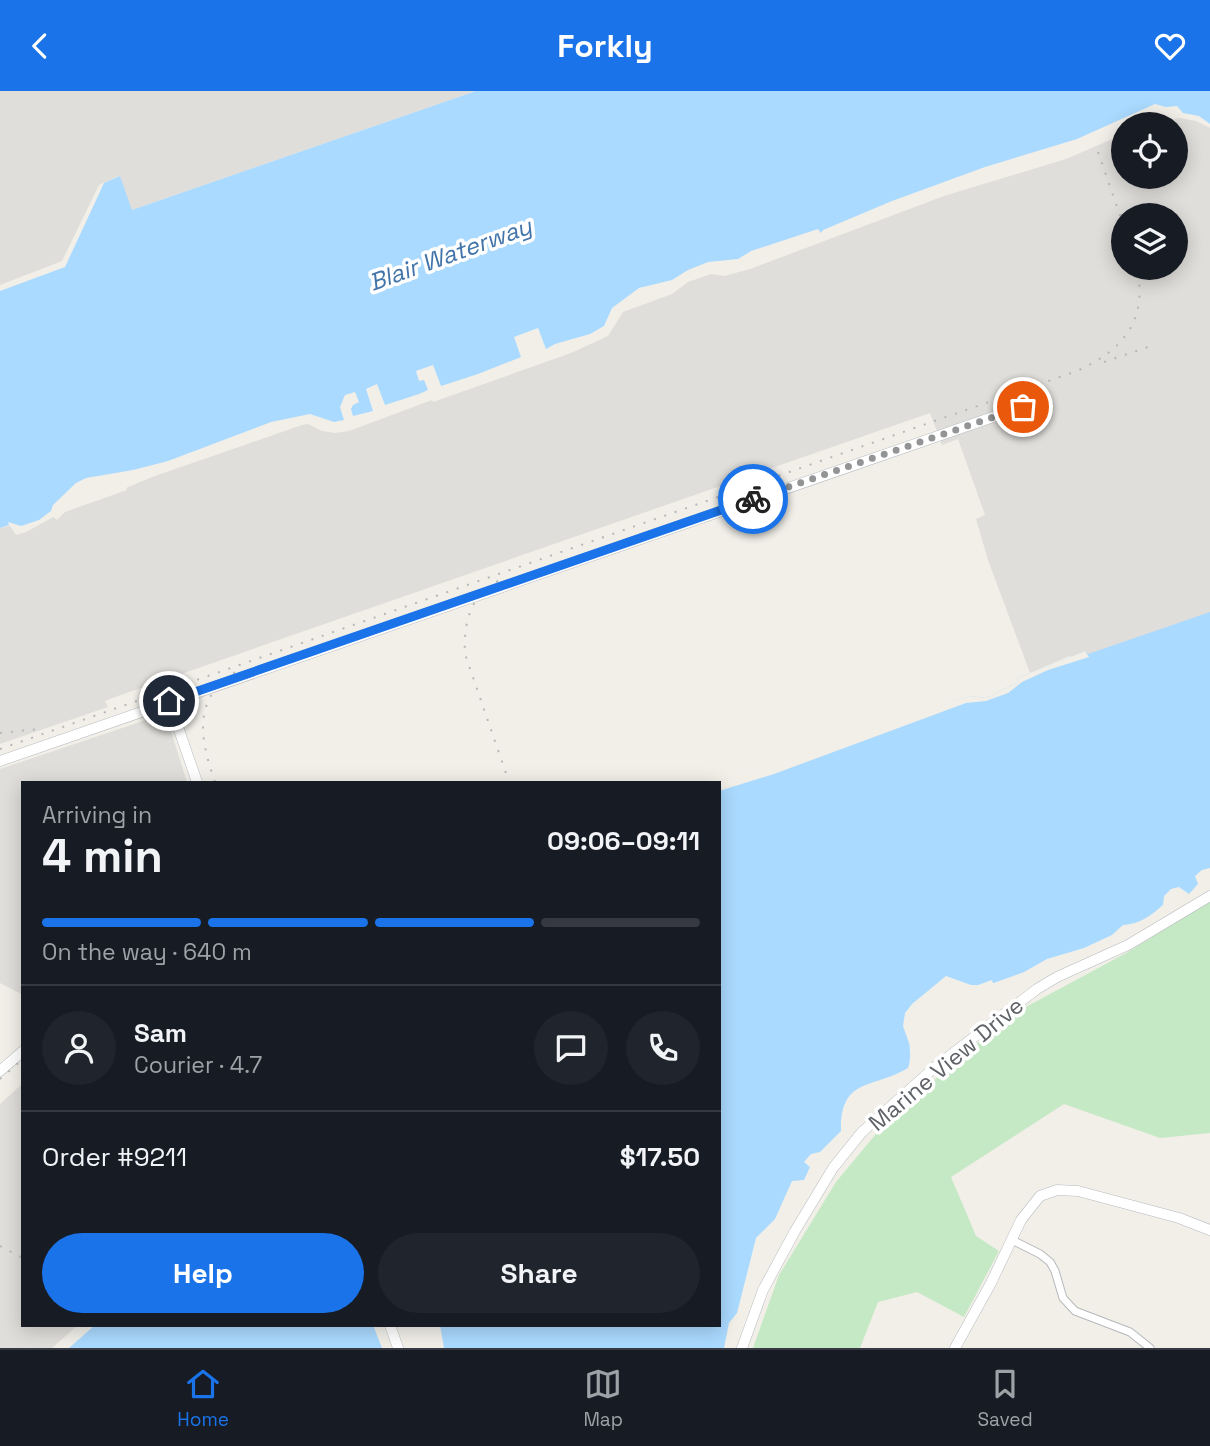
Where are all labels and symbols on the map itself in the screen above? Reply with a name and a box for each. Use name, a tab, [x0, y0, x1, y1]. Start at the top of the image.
water label: Blair Waterway	[364, 210, 537, 298]
pin	[993, 377, 1053, 437]
courier	[718, 464, 788, 534]
pin	[139, 671, 199, 731]
street label: Marine View Drive	[862, 990, 1030, 1138]

